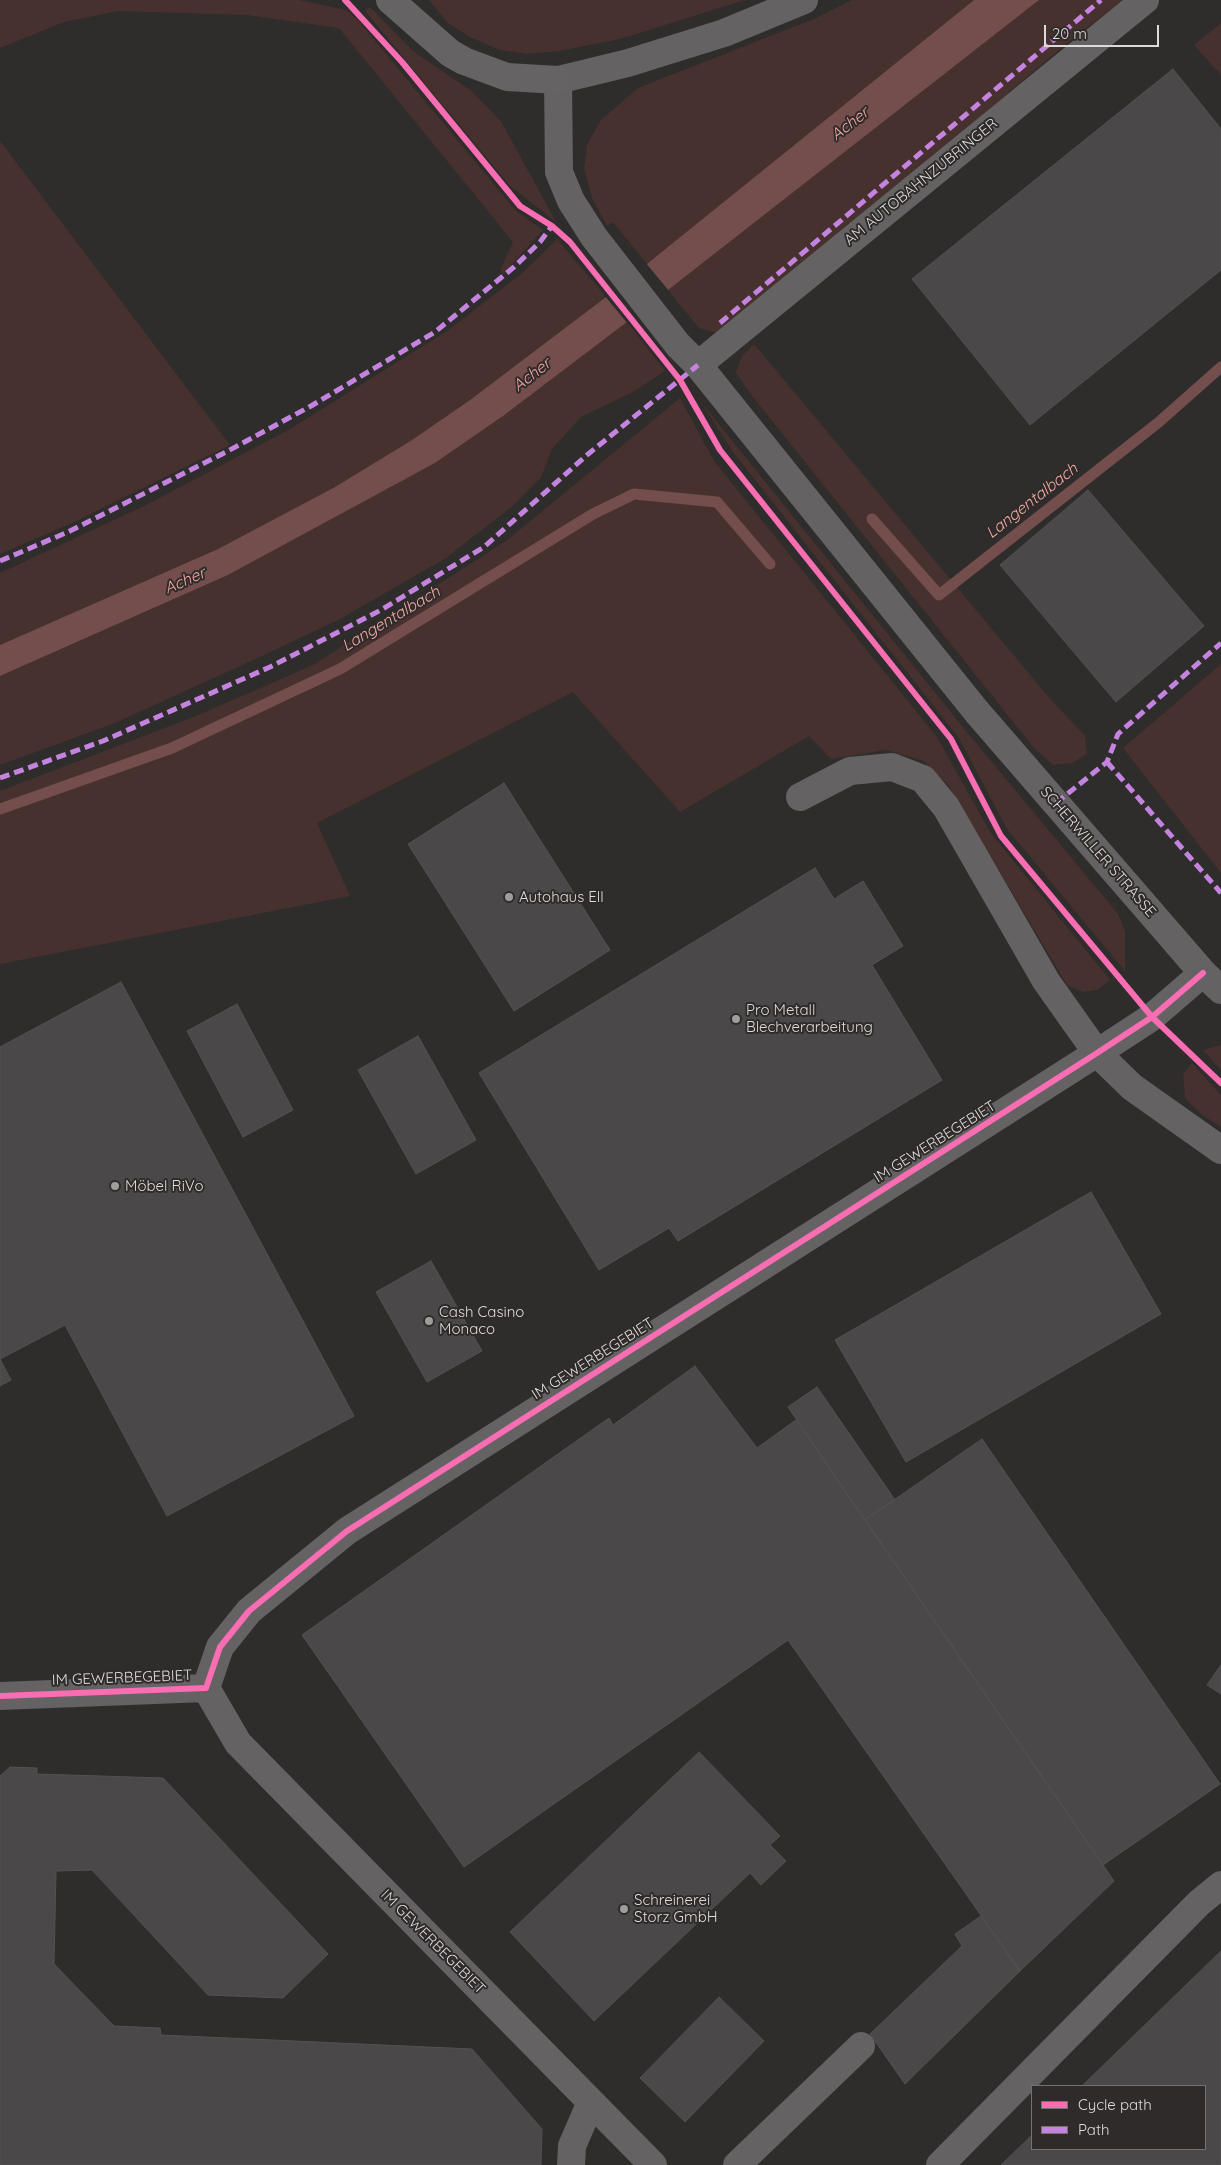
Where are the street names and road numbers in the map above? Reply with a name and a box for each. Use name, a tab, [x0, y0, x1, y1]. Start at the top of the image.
street label: AM AUTOBAHNZUBRINGER	[841, 115, 1001, 249]
street label: SCHERWILLER STRASSE	[1036, 783, 1160, 921]
street label: IM GEWERBEGEBIET	[871, 1097, 999, 1187]
street label: IM GEWERBEGEBIET	[529, 1314, 657, 1404]
street label: IM GEWERBEGEBIET	[51, 1667, 193, 1689]
street label: IM GEWERBEGEBIET	[377, 1886, 489, 1998]

